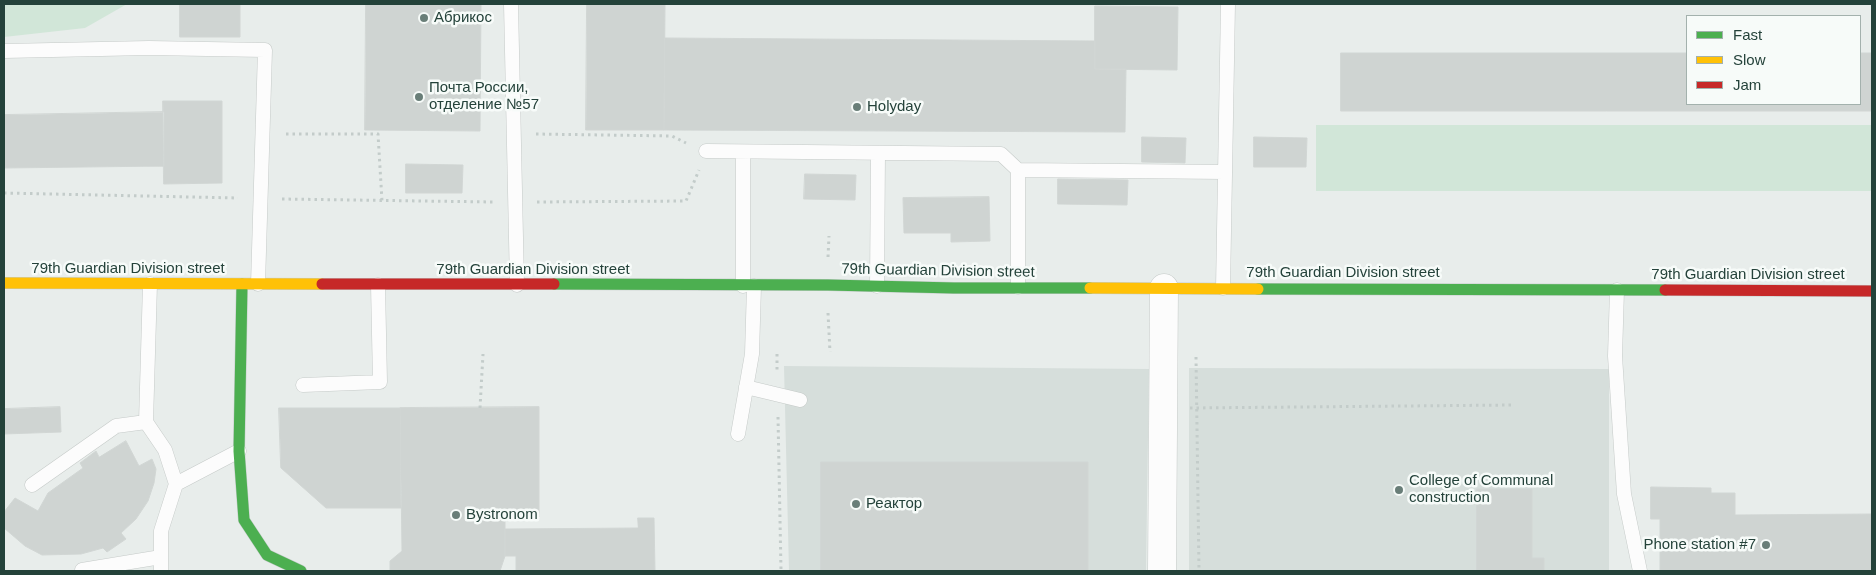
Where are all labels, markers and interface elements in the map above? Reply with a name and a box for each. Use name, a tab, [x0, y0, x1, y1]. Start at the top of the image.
place label: Абрикос	[434, 9, 492, 27]
marker: Абрикос	[418, 12, 430, 24]
legend	[1686, 15, 1861, 105]
text: Fast	[1733, 26, 1762, 43]
text: Slow	[1733, 51, 1766, 68]
text: Jam	[1733, 76, 1761, 93]
place label: Почта России, отделение №57	[429, 79, 539, 114]
marker: Почта России, отделение №57	[413, 91, 425, 103]
place label: Holyday	[867, 98, 921, 116]
marker: Holyday	[851, 101, 863, 113]
street label: 79th Guardian Division street	[31, 260, 225, 278]
street label: 79th Guardian Division street	[841, 260, 1035, 282]
street label: 79th Guardian Division street	[436, 261, 630, 279]
street label: 79th Guardian Division street	[1246, 264, 1440, 282]
street label: 79th Guardian Division street	[1651, 266, 1845, 284]
place label: College of Communal construction	[1409, 472, 1553, 507]
marker: College of Communal construction	[1393, 484, 1405, 496]
place label: Реактор	[866, 495, 922, 513]
marker: Реактор	[850, 498, 862, 510]
place label: Bystronom	[466, 506, 538, 524]
marker: Bystronom	[450, 509, 462, 521]
place label: Phone station #7	[1643, 536, 1756, 554]
marker: Phone station #7	[1760, 539, 1772, 551]

